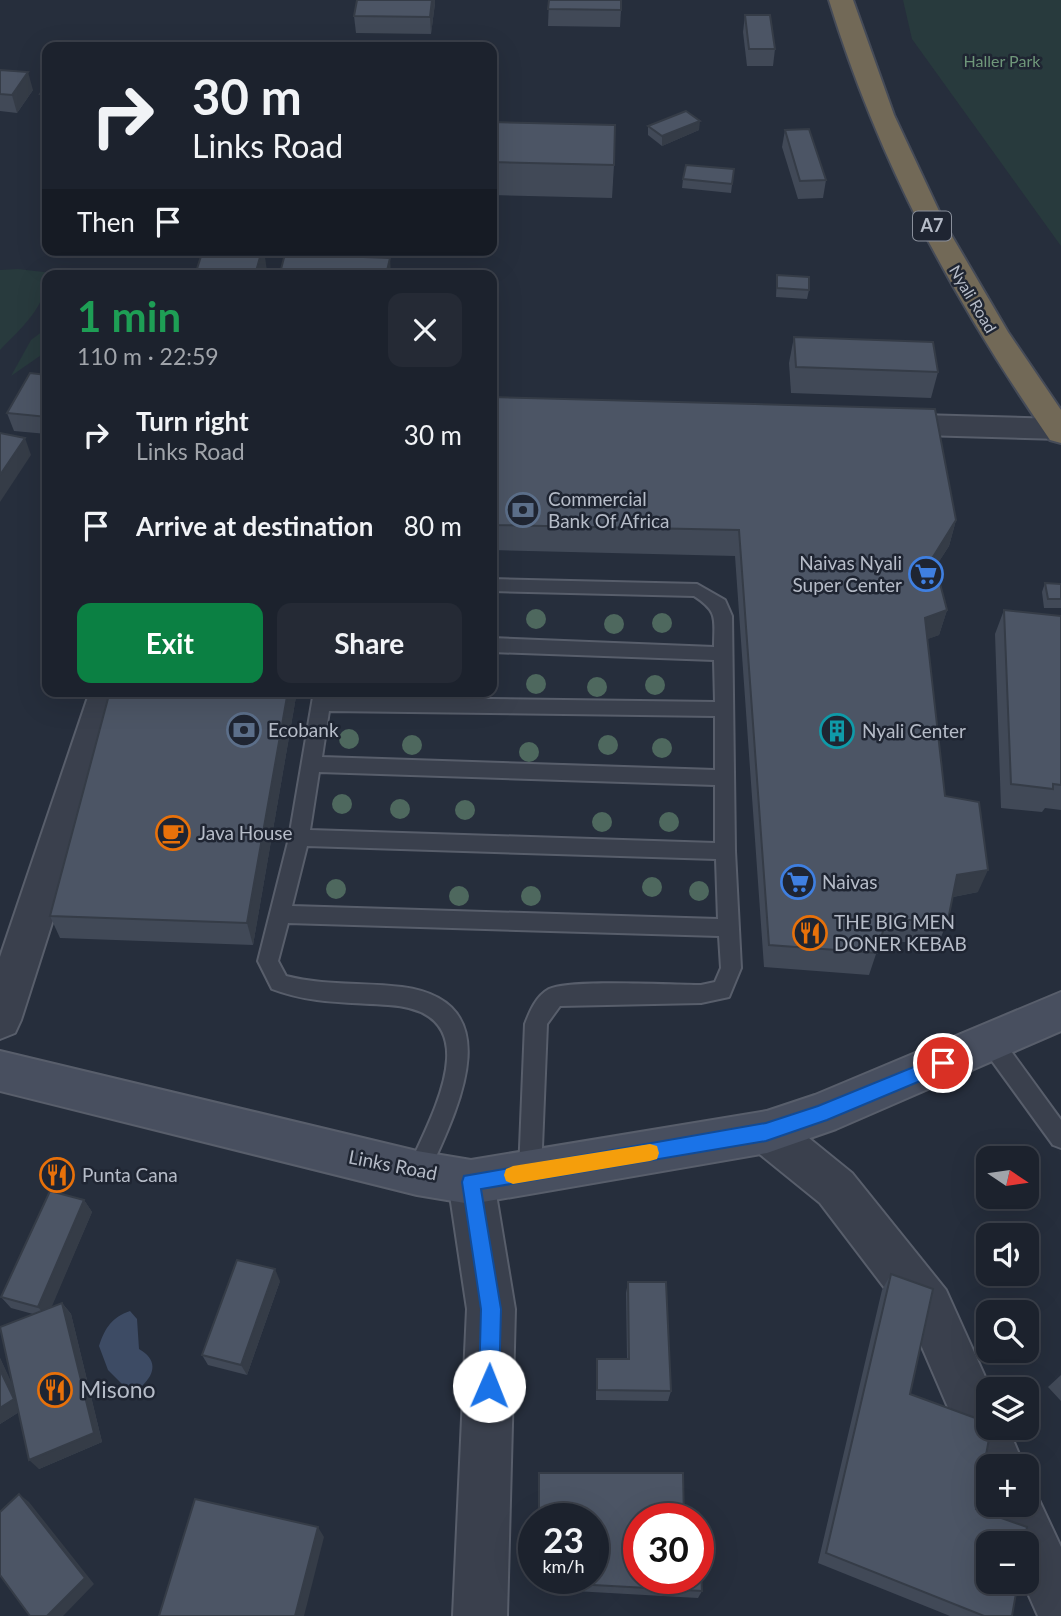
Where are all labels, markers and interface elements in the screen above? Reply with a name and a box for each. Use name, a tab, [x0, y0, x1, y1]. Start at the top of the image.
park label: Haller Park	[964, 51, 1041, 70]
text: 30 m	[192, 67, 302, 125]
icon: right	[77, 70, 168, 161]
text: Links Road	[192, 126, 343, 165]
icon: arrive	[149, 203, 187, 241]
text: Then	[77, 206, 135, 238]
road number: A7	[913, 211, 951, 240]
street label: Nyali Road	[946, 262, 1001, 336]
text: 1 min	[77, 291, 181, 341]
button: close	[388, 293, 462, 367]
text: 110 m · 22:59	[77, 342, 219, 370]
text: Turn right	[136, 405, 249, 437]
icon: right	[77, 416, 115, 454]
text: 30 m	[404, 419, 462, 451]
text: Links Road	[136, 437, 245, 465]
place label: Commercial Bank Of Africa	[548, 487, 669, 532]
bank icon: Commercial Bank Of Africa	[504, 491, 542, 529]
icon: arrive	[77, 507, 115, 545]
text: Arrive at destination	[136, 510, 373, 542]
text: 80 m	[404, 510, 462, 542]
place label: Naivas Nyali Super Center	[793, 551, 902, 596]
supermarket icon: Naivas Nyali Super Center	[907, 555, 945, 593]
button: Exit	[77, 603, 263, 683]
button: Share	[277, 603, 462, 683]
bank icon: Ecobank	[225, 711, 263, 749]
building icon: Nyali Center	[818, 712, 856, 750]
place label: Ecobank	[268, 718, 339, 741]
place label: Nyali Center	[862, 719, 966, 742]
cafe icon: Java House	[154, 814, 192, 852]
place label: Java House	[198, 821, 293, 844]
supermarket icon: Naivas	[779, 863, 817, 901]
place label: Naivas	[822, 870, 878, 893]
place label: THE BIG MEN DONER KEBAB	[834, 910, 967, 955]
restaurant icon: THE BIG MEN DONER KEBAB	[791, 914, 829, 952]
pin	[913, 1033, 973, 1093]
icon: arrive	[924, 1044, 962, 1082]
street label: Links Road	[347, 1145, 439, 1184]
north arrow	[976, 1146, 1040, 1209]
map controls	[976, 1146, 1039, 1594]
restaurant icon: Punta Cana	[38, 1156, 76, 1194]
place label: Punta Cana	[82, 1163, 178, 1186]
button: sound	[976, 1223, 1039, 1286]
button: search	[976, 1300, 1039, 1363]
position arrow	[452, 1349, 526, 1423]
restaurant icon: Misono	[36, 1371, 74, 1409]
place label: Misono	[80, 1375, 156, 1403]
button: layers	[976, 1377, 1039, 1440]
button: +	[976, 1454, 1039, 1517]
speed limit sign: 30	[623, 1503, 714, 1594]
text: 23	[543, 1518, 584, 1560]
button: −	[976, 1531, 1039, 1594]
text: km/h	[542, 1555, 585, 1577]

